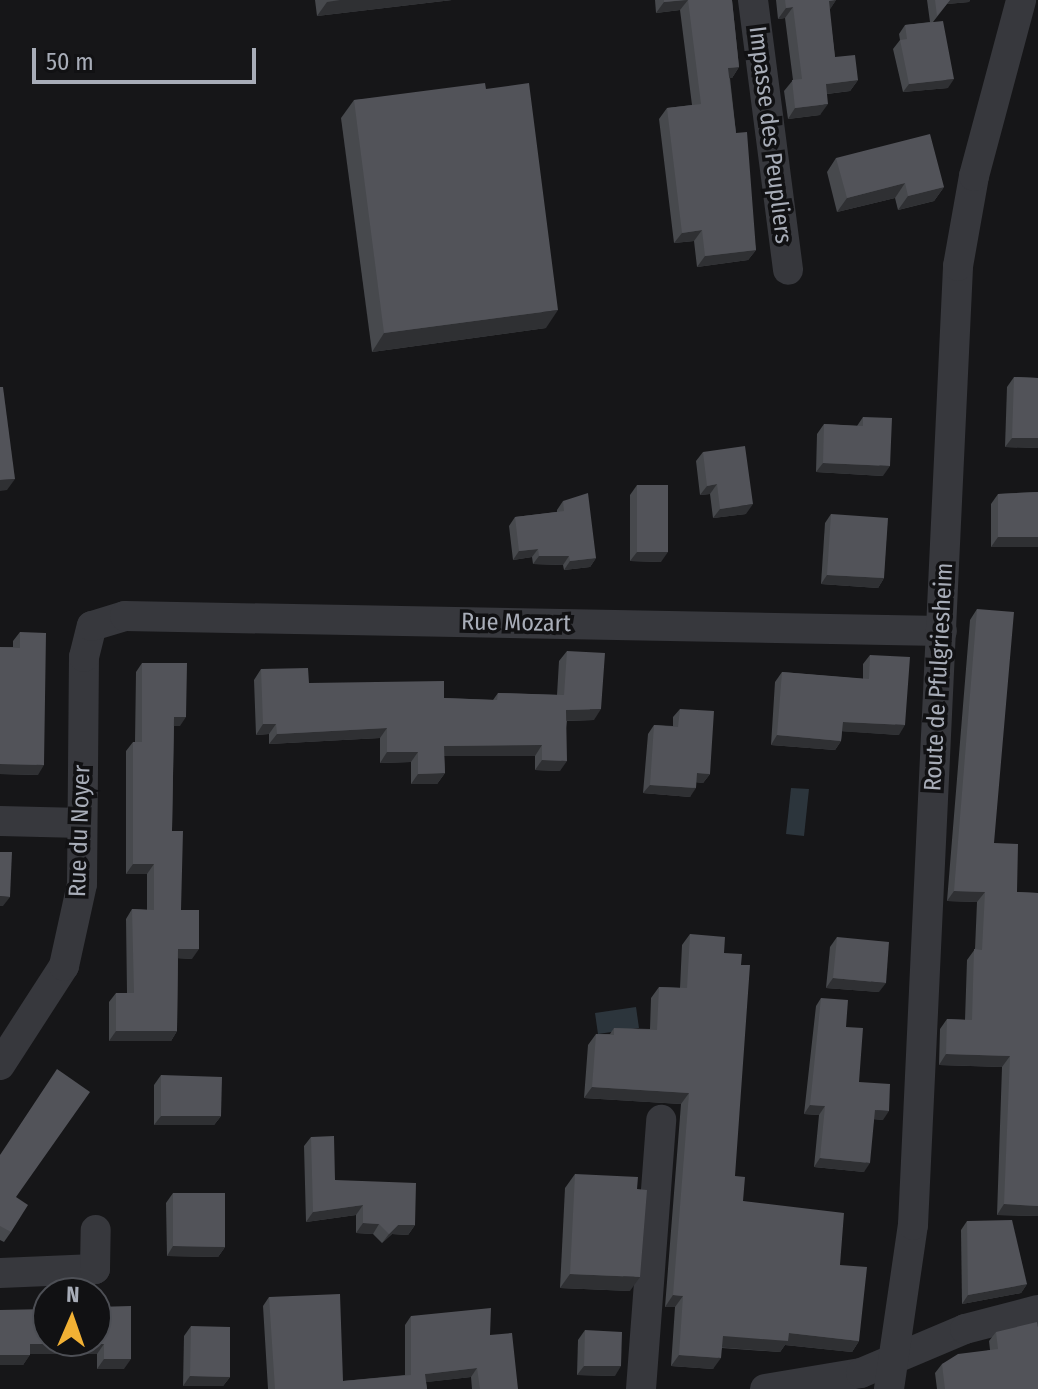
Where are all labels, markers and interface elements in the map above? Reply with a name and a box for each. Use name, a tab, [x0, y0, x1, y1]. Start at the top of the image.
street label: Impasse des Peupliers	[742, 25, 798, 245]
scale bar	[36, 32, 260, 82]
text: 50 m	[46, 48, 94, 76]
street label: Route de Pfulgriesheim	[919, 562, 959, 792]
street label: Rue Mozart	[461, 608, 571, 638]
street label: Rue du Noyer	[63, 764, 97, 898]
north arrow	[32, 1277, 112, 1357]
text: N	[66, 1281, 80, 1308]

